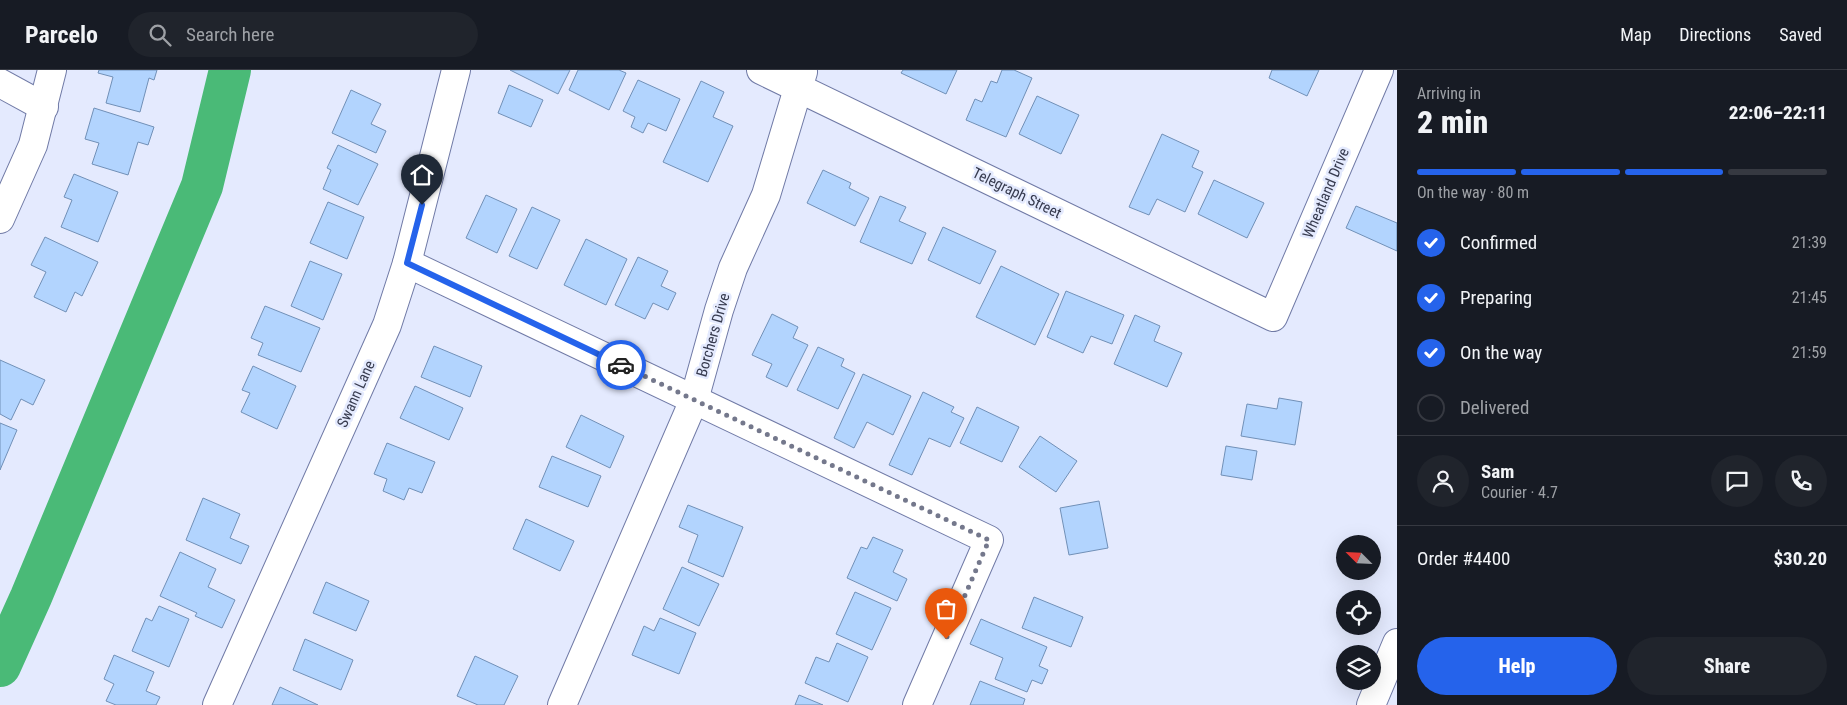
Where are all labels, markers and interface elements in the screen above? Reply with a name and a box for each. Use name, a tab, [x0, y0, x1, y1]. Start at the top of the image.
search box	[128, 12, 478, 57]
text: Parcelo	[25, 21, 98, 49]
icon: search	[146, 21, 174, 49]
text: Search here	[186, 23, 274, 46]
text: Map	[1620, 24, 1651, 45]
text: Directions	[1679, 24, 1751, 45]
text: Saved	[1779, 24, 1822, 45]
text: Arriving in	[1417, 84, 1481, 103]
text: 22:06–22:11	[1729, 101, 1827, 124]
text: 2 min	[1417, 103, 1488, 141]
street label: Wheatland Drive	[1299, 145, 1353, 241]
pin	[401, 154, 443, 205]
icon: home	[408, 161, 436, 189]
street label: Telegraph Street	[970, 164, 1064, 222]
text: On the way · 80 m	[1417, 183, 1529, 202]
icon: check	[1417, 229, 1445, 257]
text: Confirmed	[1460, 231, 1537, 254]
text: 21:39	[1792, 233, 1827, 252]
icon: check	[1417, 284, 1445, 312]
text: Preparing	[1460, 286, 1532, 309]
text: 21:45	[1792, 288, 1827, 307]
street label: Borchers Drive	[692, 291, 734, 379]
icon: check	[1417, 339, 1445, 367]
courier	[596, 340, 646, 390]
text: On the way	[1460, 341, 1542, 364]
text: 21:59	[1792, 343, 1827, 362]
icon: car	[607, 351, 635, 379]
street label: Swann Lane	[333, 358, 379, 430]
text: Delivered	[1460, 396, 1529, 419]
button: person	[1417, 455, 1469, 507]
button: chat	[1711, 455, 1763, 507]
button: phone	[1775, 455, 1827, 507]
text: Sam	[1481, 460, 1514, 483]
text: Courier · 4.7	[1481, 483, 1558, 502]
north arrow	[1336, 535, 1381, 580]
map controls	[1336, 535, 1381, 690]
text: Order #4400	[1417, 547, 1510, 570]
text: $30.20	[1773, 547, 1827, 570]
pin	[925, 588, 967, 639]
button: locate	[1336, 590, 1381, 635]
icon: bag	[932, 595, 960, 623]
button: Help	[1417, 637, 1617, 695]
button: Share	[1627, 637, 1827, 695]
button: layers	[1336, 645, 1381, 690]

